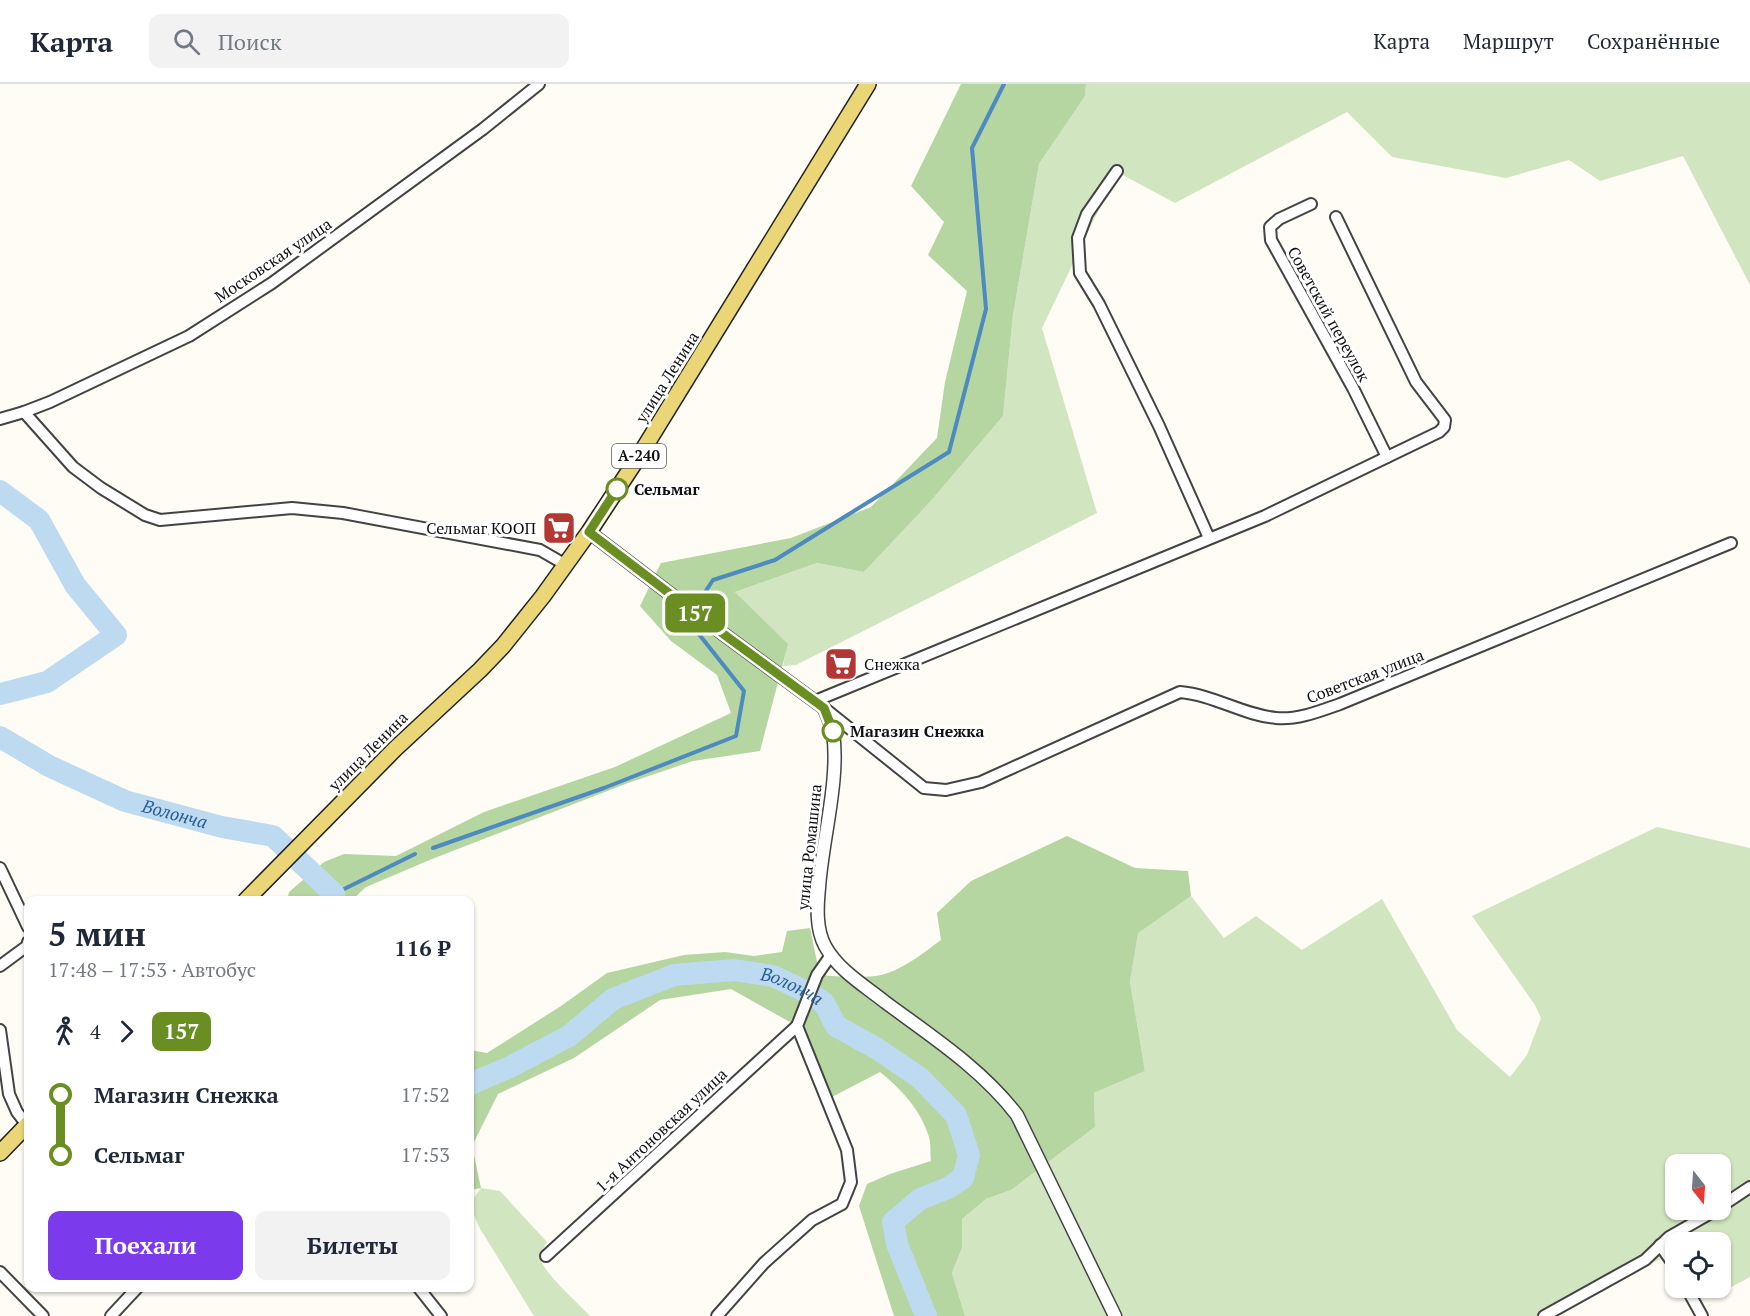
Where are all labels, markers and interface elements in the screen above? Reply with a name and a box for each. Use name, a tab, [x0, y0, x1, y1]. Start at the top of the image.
search box	[149, 14, 569, 68]
text: Карта	[30, 23, 113, 60]
icon: search	[170, 25, 203, 58]
text: Поиск	[218, 27, 282, 56]
text: Карта	[1373, 27, 1430, 55]
text: Маршрут	[1463, 27, 1554, 55]
text: Сохранённые	[1587, 27, 1720, 55]
street label: Московская улица	[210, 213, 336, 307]
street label: Советский переулок	[1283, 242, 1375, 386]
street label: улица Ленина	[630, 327, 704, 428]
road number: А-240	[612, 444, 666, 468]
marker: Сельмаг	[606, 478, 628, 500]
place label: Сельмаг	[634, 478, 700, 500]
supermarket icon: Сельмаг КООП	[541, 510, 577, 546]
place label: Сельмаг КООП	[426, 517, 537, 539]
line badge: 157	[660, 594, 730, 632]
text: 157	[677, 599, 713, 627]
street label: Советская улица	[1303, 644, 1427, 708]
supermarket icon: Снежка	[823, 646, 859, 682]
place label: Снежка	[864, 653, 920, 675]
street label: улица Ленина	[323, 706, 413, 796]
marker: Магазин Снежка	[822, 720, 844, 742]
place label: Магазин Снежка	[850, 720, 984, 742]
street label: улица Ромашина	[791, 783, 827, 912]
water label: Волонча	[139, 793, 210, 834]
text: 5 мин	[48, 912, 146, 955]
text: 116 ₽	[394, 933, 450, 962]
text: 17:48 – 17:53 · Автобус	[48, 956, 256, 983]
water label: Волонча	[758, 961, 828, 1010]
icon: walk	[48, 1015, 81, 1048]
icon: forward	[110, 1015, 143, 1048]
text: 157	[164, 1017, 199, 1045]
text: 4	[90, 1018, 101, 1045]
street label: 1-я Антоновская улица	[590, 1063, 732, 1197]
text: Магазин Снежка	[94, 1080, 279, 1109]
text: 17:52	[401, 1081, 450, 1108]
text: Сельмаг	[94, 1140, 185, 1169]
text: 17:53	[401, 1141, 450, 1168]
north arrow	[1665, 1154, 1731, 1220]
map controls	[1665, 1154, 1731, 1298]
button: Поехали	[48, 1211, 243, 1280]
button: Билеты	[255, 1211, 450, 1280]
button: locate	[1665, 1232, 1731, 1298]

